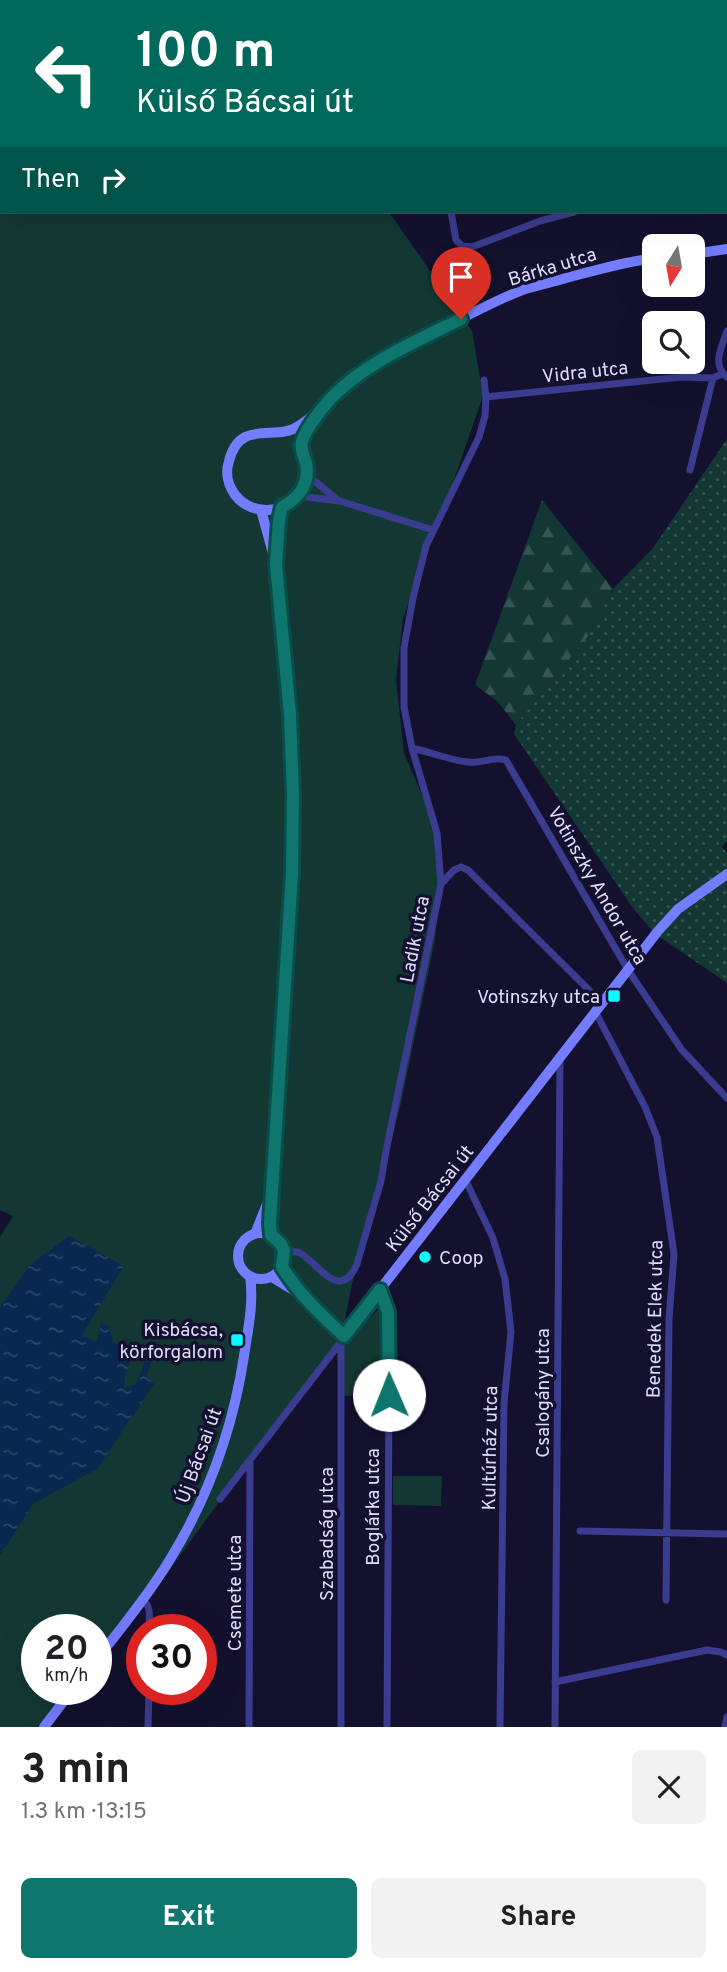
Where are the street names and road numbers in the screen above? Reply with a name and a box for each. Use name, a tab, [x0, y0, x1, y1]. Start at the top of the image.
street label: Bárka utca	[506, 243, 600, 293]
street label: Vidra utca	[541, 357, 629, 389]
street label: Votinszky Andor utca	[541, 802, 651, 970]
street label: Ladik utca	[396, 894, 436, 985]
street label: Külső Bácsai út	[381, 1141, 480, 1258]
street label: Benedek Elek utca	[643, 1240, 669, 1398]
street label: Csalogány utca	[532, 1328, 556, 1458]
street label: Kultúrház utca	[478, 1386, 504, 1511]
street label: Új Bácsai út	[171, 1404, 228, 1507]
street label: Boglárka utca	[362, 1448, 386, 1566]
street label: Szabadság utca	[316, 1467, 340, 1601]
street label: Csemete utca	[224, 1535, 248, 1651]

